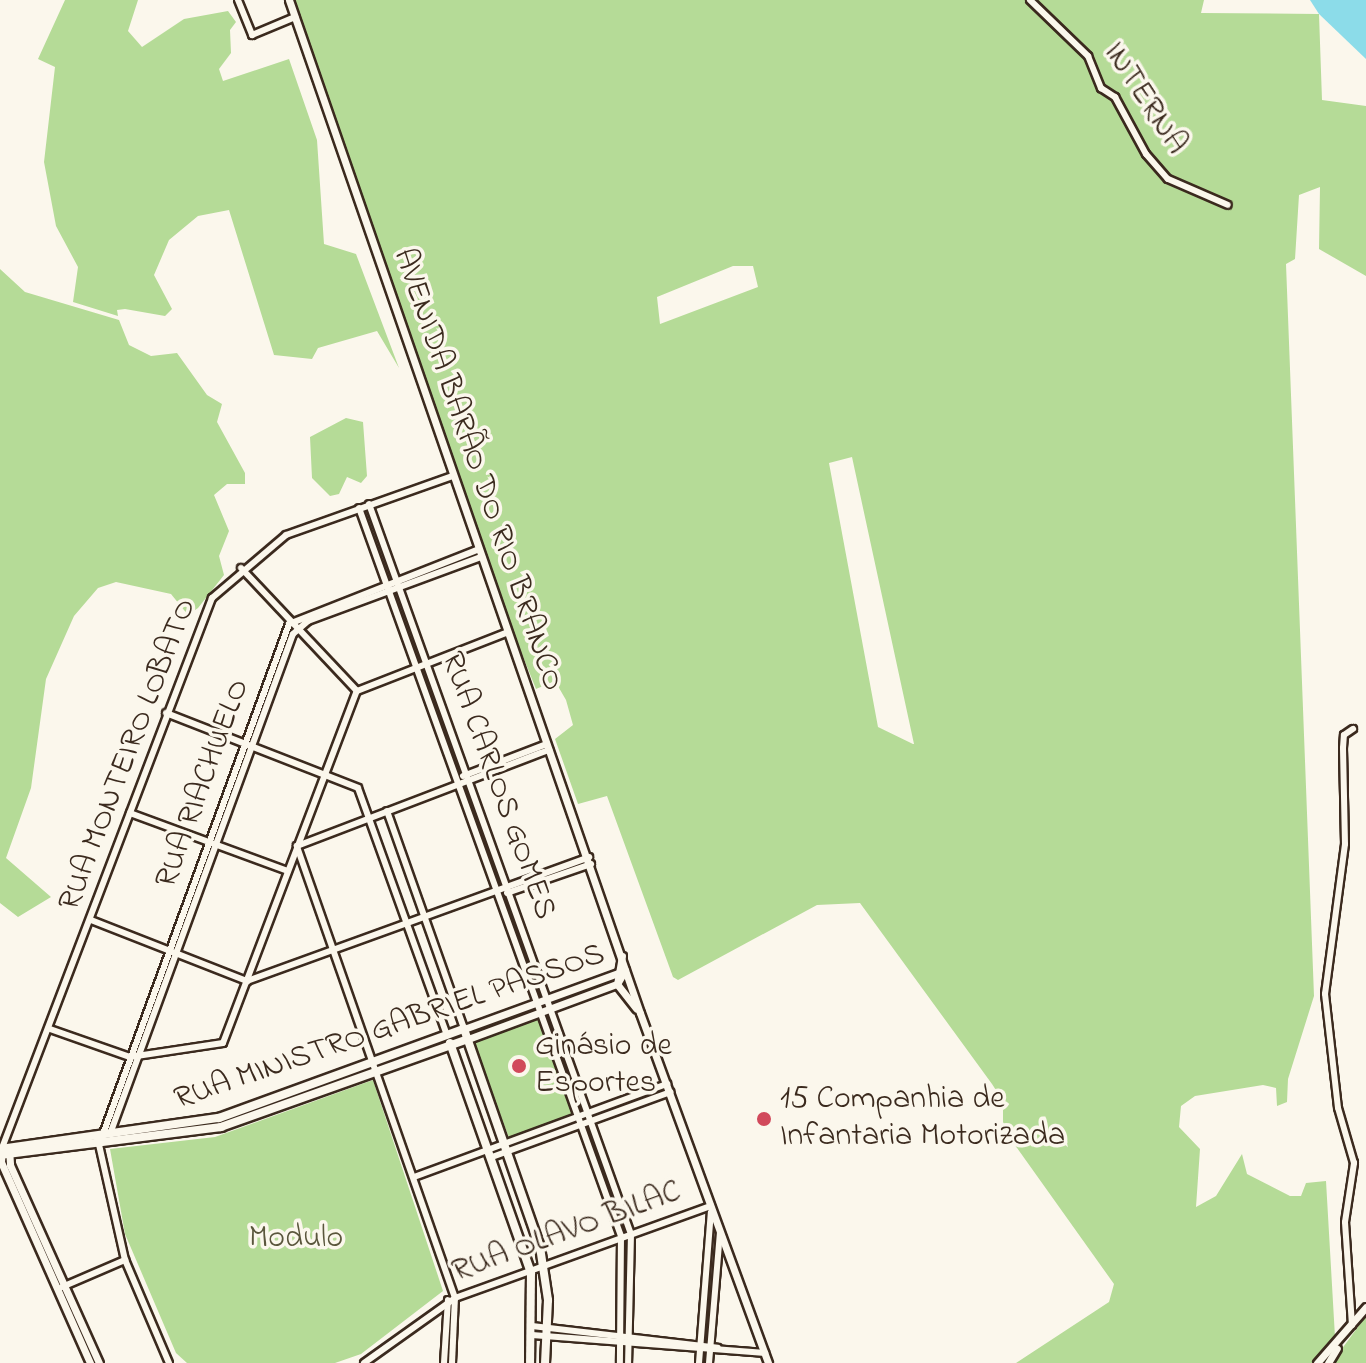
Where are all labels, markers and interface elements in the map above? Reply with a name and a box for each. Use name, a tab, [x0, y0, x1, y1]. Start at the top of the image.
street label: INTERNA	[1094, 36, 1194, 162]
street label: AVENIDA BARÃO DO RIO BRANCO	[383, 244, 571, 696]
street label: RUA MONTEIRO LOBATO	[52, 594, 206, 916]
street label: RUA CARLOS GOMES	[431, 647, 563, 925]
street label: RUA RIACHUELO	[148, 674, 260, 894]
street label: RUA MINISTRO GABRIEL PASSOS	[170, 936, 610, 1120]
place label: Ginásio de Esportes	[535, 1029, 672, 1104]
marker: Ginásio de Esportes	[510, 1057, 528, 1075]
place label: 15 Companhia de Infantaria Motorizada	[780, 1082, 1065, 1157]
marker: 15 Companhia de Infantaria Motorizada	[755, 1110, 773, 1128]
street label: RUA OLAVO BILAC	[447, 1174, 687, 1292]
park label: Modulo	[249, 1220, 343, 1258]

